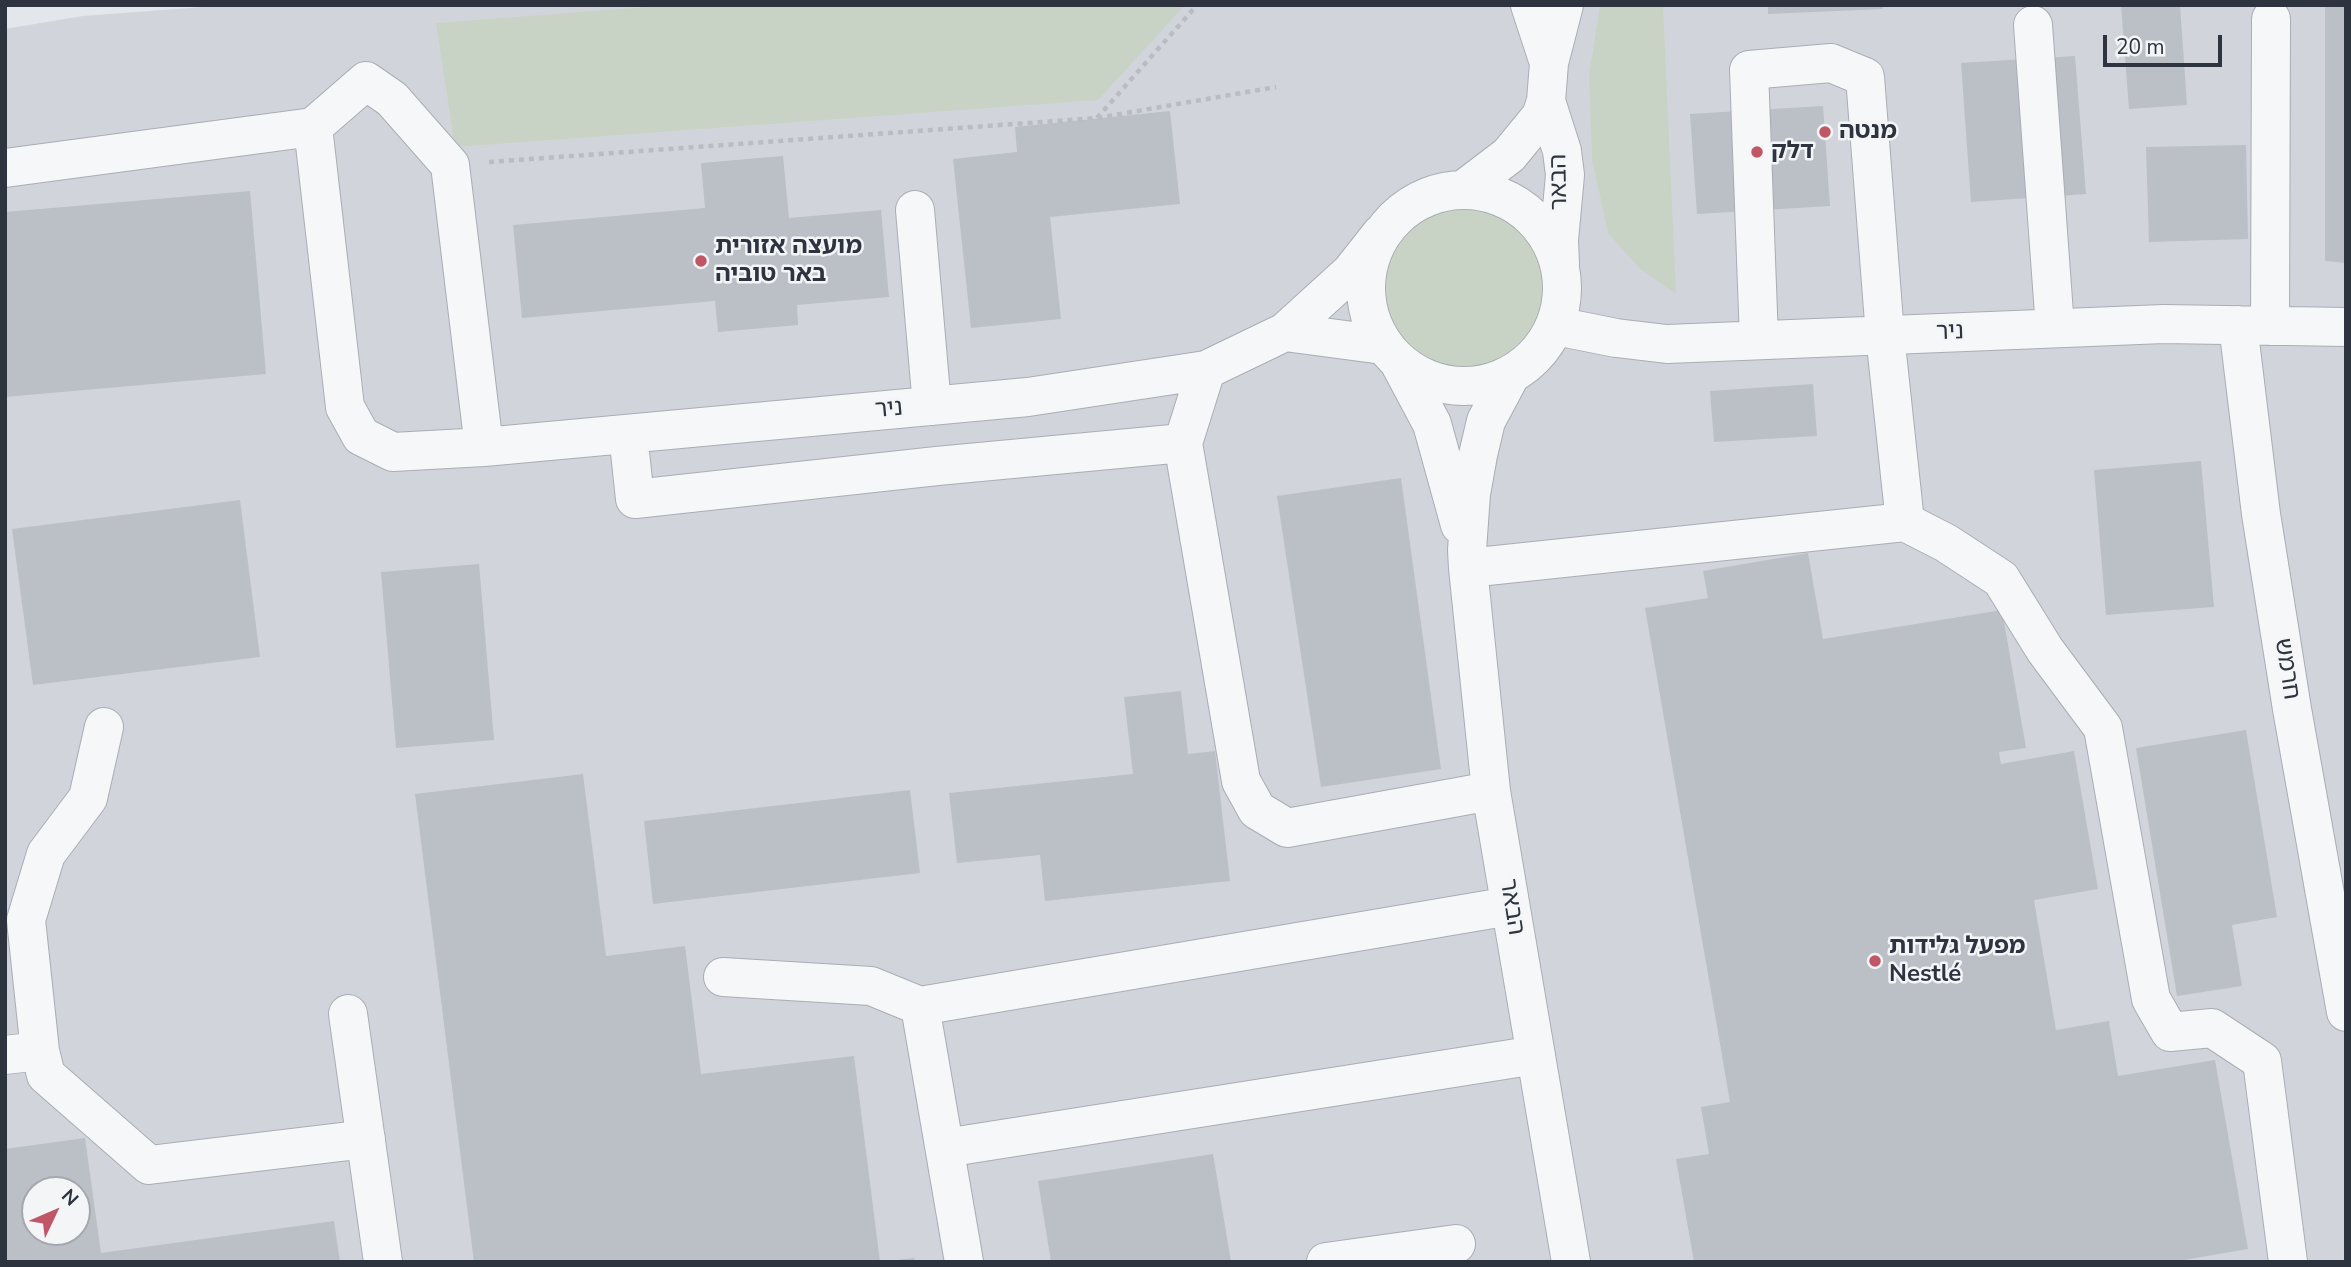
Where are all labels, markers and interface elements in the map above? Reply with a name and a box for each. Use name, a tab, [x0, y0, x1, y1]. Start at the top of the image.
scale bar	[2106, 21, 2225, 65]
text: 20 m	[2116, 33, 2165, 61]
place label: מנטה	[1839, 118, 1897, 146]
marker: מנטה	[1817, 124, 1833, 140]
place label: דלק	[1771, 138, 1814, 166]
marker: דלק	[1749, 144, 1765, 160]
street label: הבאר	[1545, 154, 1575, 210]
place label: מועצה אזורית באר טוביה	[715, 233, 862, 289]
marker: מועצה אזורית באר טוביה	[693, 253, 709, 269]
street label: ניר	[1936, 318, 1964, 348]
street label: ניר	[874, 394, 904, 426]
street label: חרמש	[2267, 636, 2305, 702]
street label: הבאר	[1492, 877, 1530, 937]
place label: מפעל גלידות Nestlé	[1889, 933, 2025, 989]
marker: מפעל גלידות Nestlé	[1867, 953, 1883, 969]
north arrow	[21, 1176, 91, 1246]
text: N	[55, 1184, 84, 1212]

